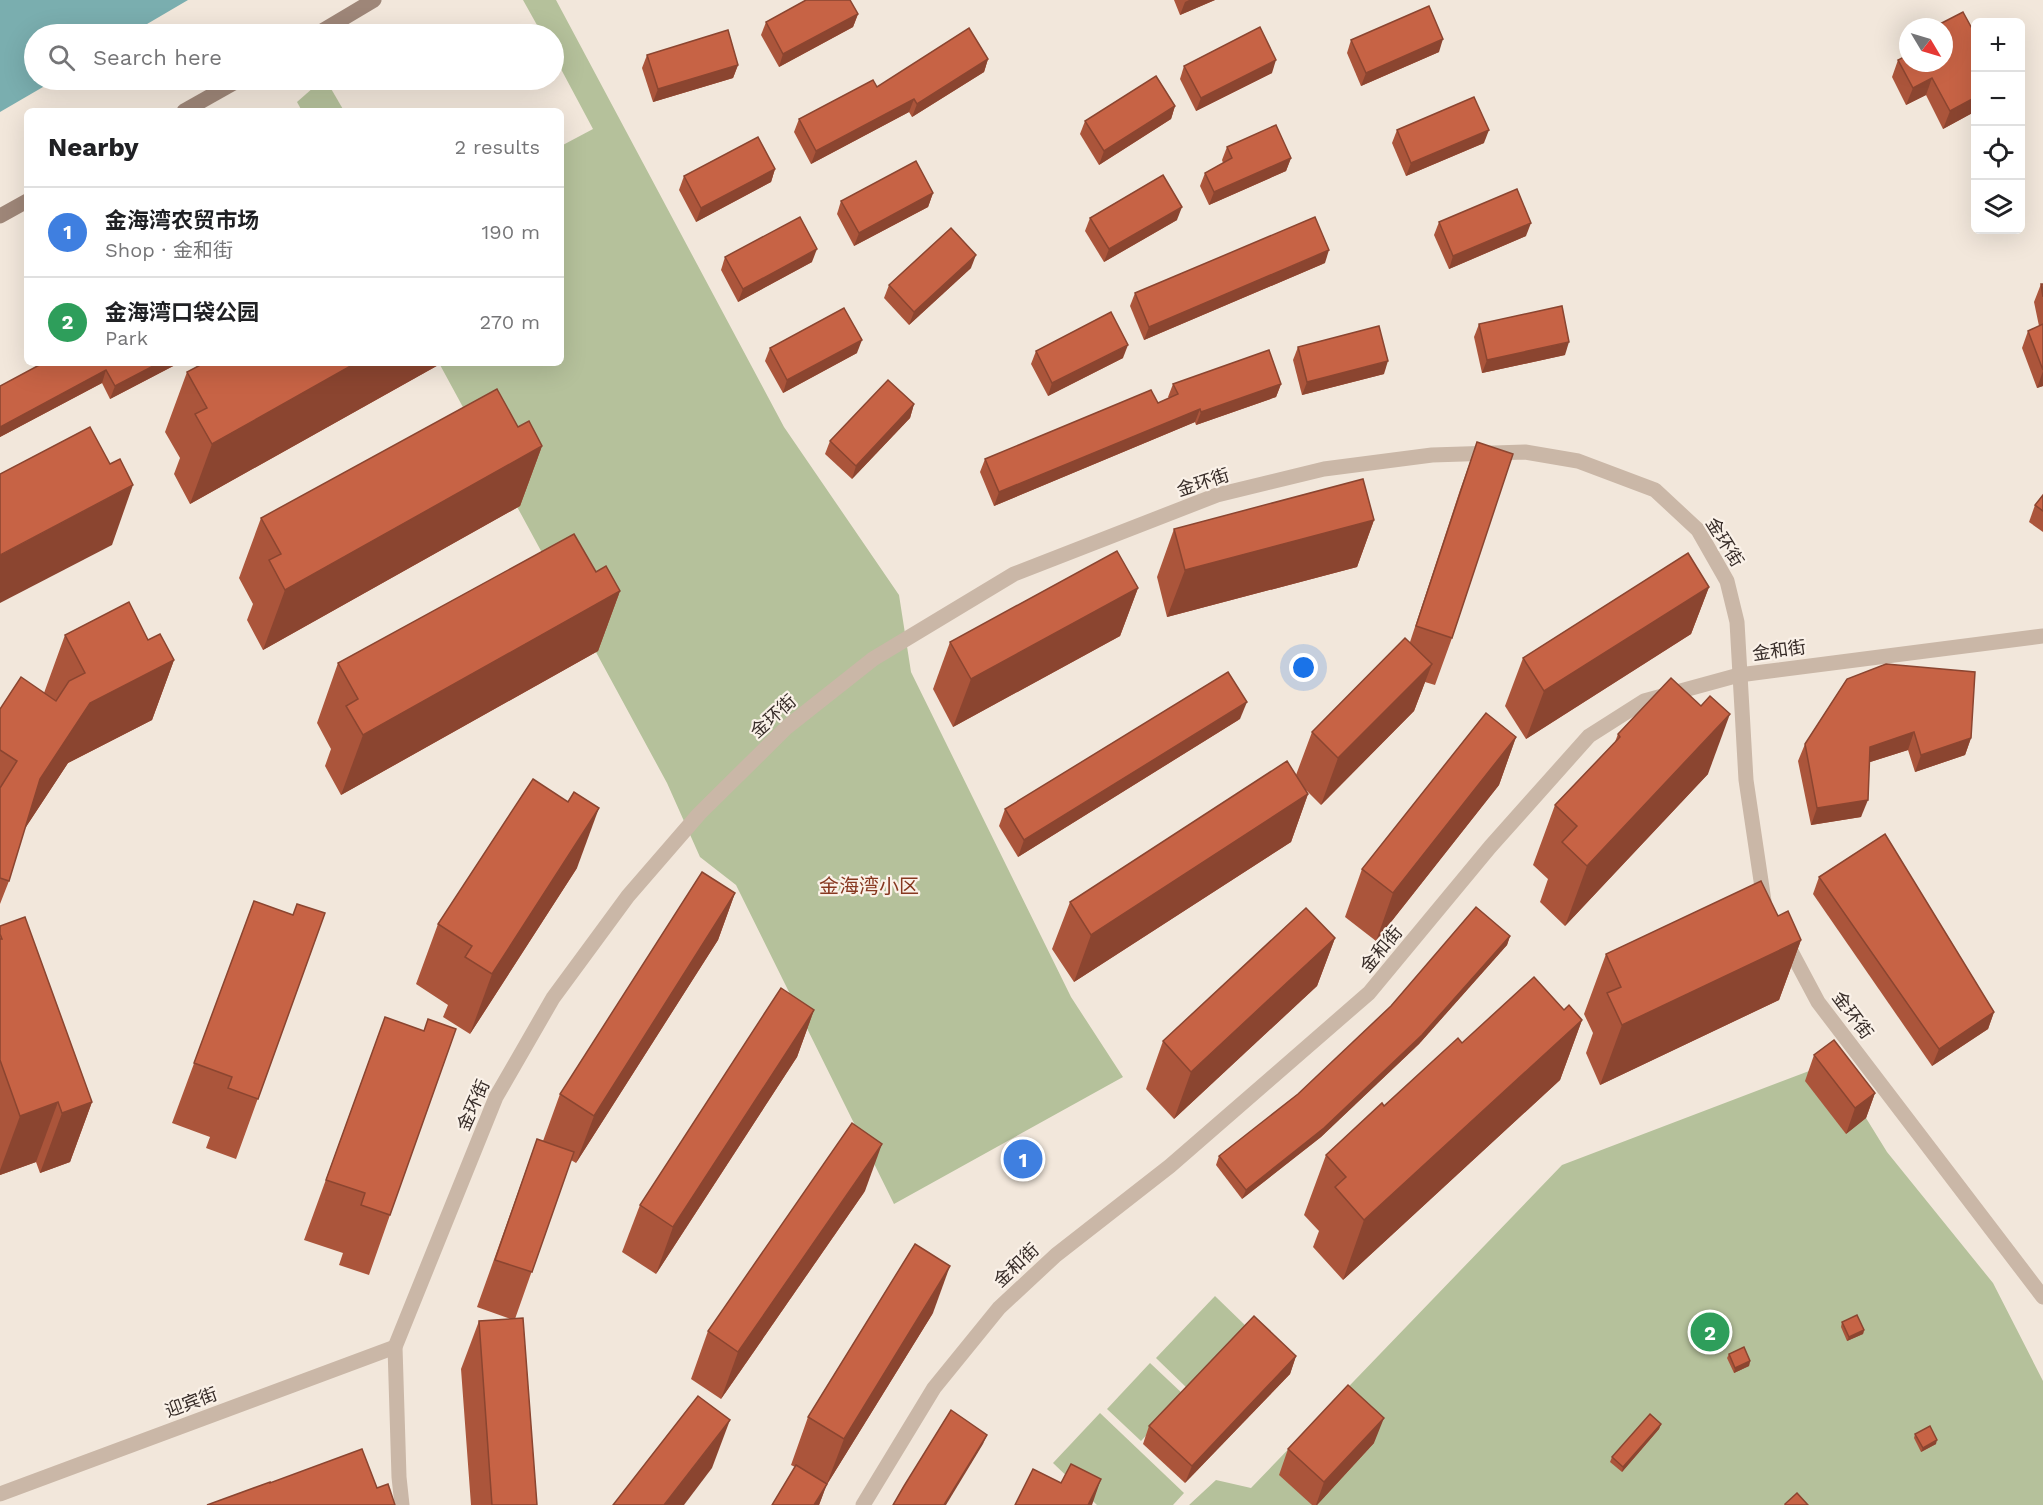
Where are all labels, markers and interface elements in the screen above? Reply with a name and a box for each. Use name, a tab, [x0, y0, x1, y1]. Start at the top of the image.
north arrow	[1899, 18, 1953, 72]
map controls	[1971, 18, 2025, 234]
button: +	[1971, 18, 2025, 72]
search box	[24, 24, 564, 90]
icon: search	[45, 41, 78, 74]
text: Search here	[93, 45, 222, 70]
button: −	[1971, 72, 2025, 126]
button: locate	[1971, 126, 2025, 180]
text: Nearby	[48, 132, 139, 162]
text: 2 results	[455, 135, 540, 159]
button: layers	[1971, 180, 2025, 234]
text: 金海湾农贸市场	[105, 208, 259, 233]
text: 1	[63, 220, 72, 244]
text: 190 m	[482, 220, 540, 244]
text: Shop · 金和街	[105, 238, 233, 262]
text: 金海湾口袋公园	[105, 300, 259, 325]
text: 2	[62, 310, 73, 334]
text: 270 m	[480, 310, 540, 334]
text: Park	[105, 326, 148, 350]
street label: 金环街	[1174, 464, 1232, 500]
street label: 金环街	[1702, 514, 1748, 570]
street label: 金和街	[1751, 636, 1807, 664]
your location	[1289, 653, 1318, 682]
street label: 金环街	[746, 690, 800, 742]
district label: 金海湾小区	[819, 874, 919, 898]
street label: 金和街	[1356, 922, 1406, 976]
street label: 金环街	[1828, 987, 1878, 1043]
street label: 金环街	[452, 1076, 494, 1134]
pin: 1	[1004, 1136, 1042, 1182]
street label: 金和街	[989, 1239, 1043, 1291]
pin: 2	[1690, 1310, 1730, 1354]
street label: 迎宾街	[162, 1383, 220, 1421]

